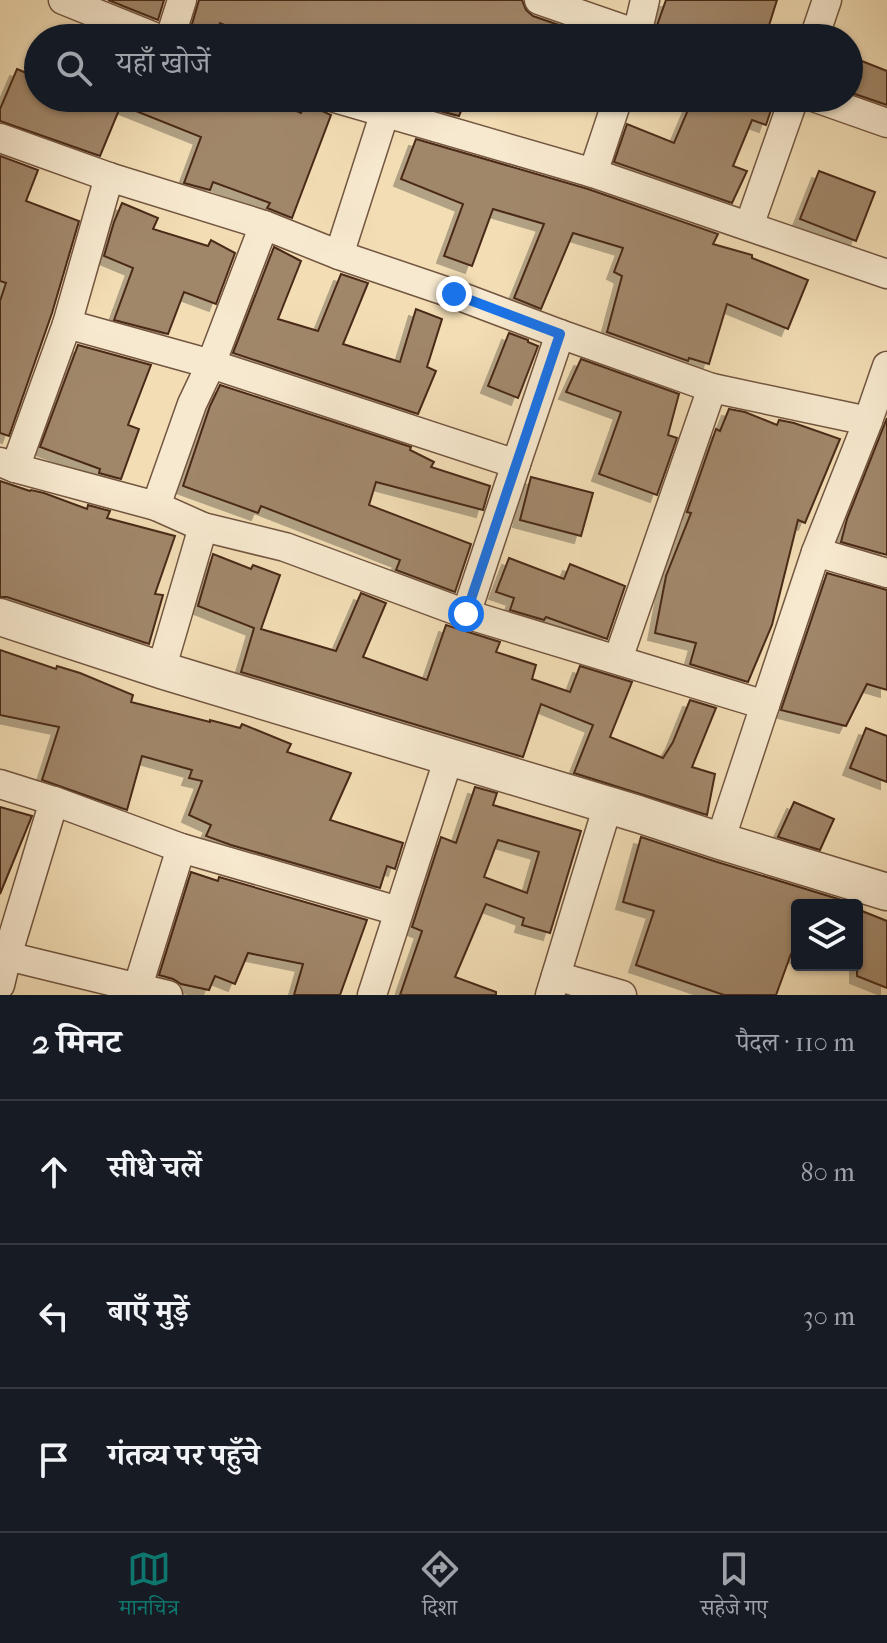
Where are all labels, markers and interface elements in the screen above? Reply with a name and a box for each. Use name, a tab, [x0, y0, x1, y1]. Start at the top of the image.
search box	[24, 24, 863, 112]
icon: search	[52, 46, 96, 90]
text: यहाँ खोजें	[116, 46, 210, 81]
route end	[436, 276, 472, 312]
route start	[448, 596, 484, 632]
map controls	[791, 899, 863, 971]
button: layers	[791, 899, 863, 971]
text: 2 मिनट	[32, 1022, 121, 1062]
text: पैदल · 110 m	[736, 1027, 855, 1058]
icon: ahead	[32, 1150, 76, 1194]
text: सीधे चलें	[108, 1150, 201, 1185]
text: 80 m	[800, 1157, 855, 1188]
icon: left	[32, 1294, 76, 1338]
text: बाएँ मुड़ें	[108, 1294, 189, 1329]
text: 30 m	[803, 1301, 855, 1332]
icon: arrive	[32, 1438, 76, 1482]
text: गंतव्य पर पहुँचे	[108, 1438, 260, 1473]
tab: मानचित्र	[119, 1547, 179, 1629]
tab: दिशा	[418, 1547, 462, 1629]
tab: सहेजे गए	[700, 1547, 768, 1629]

